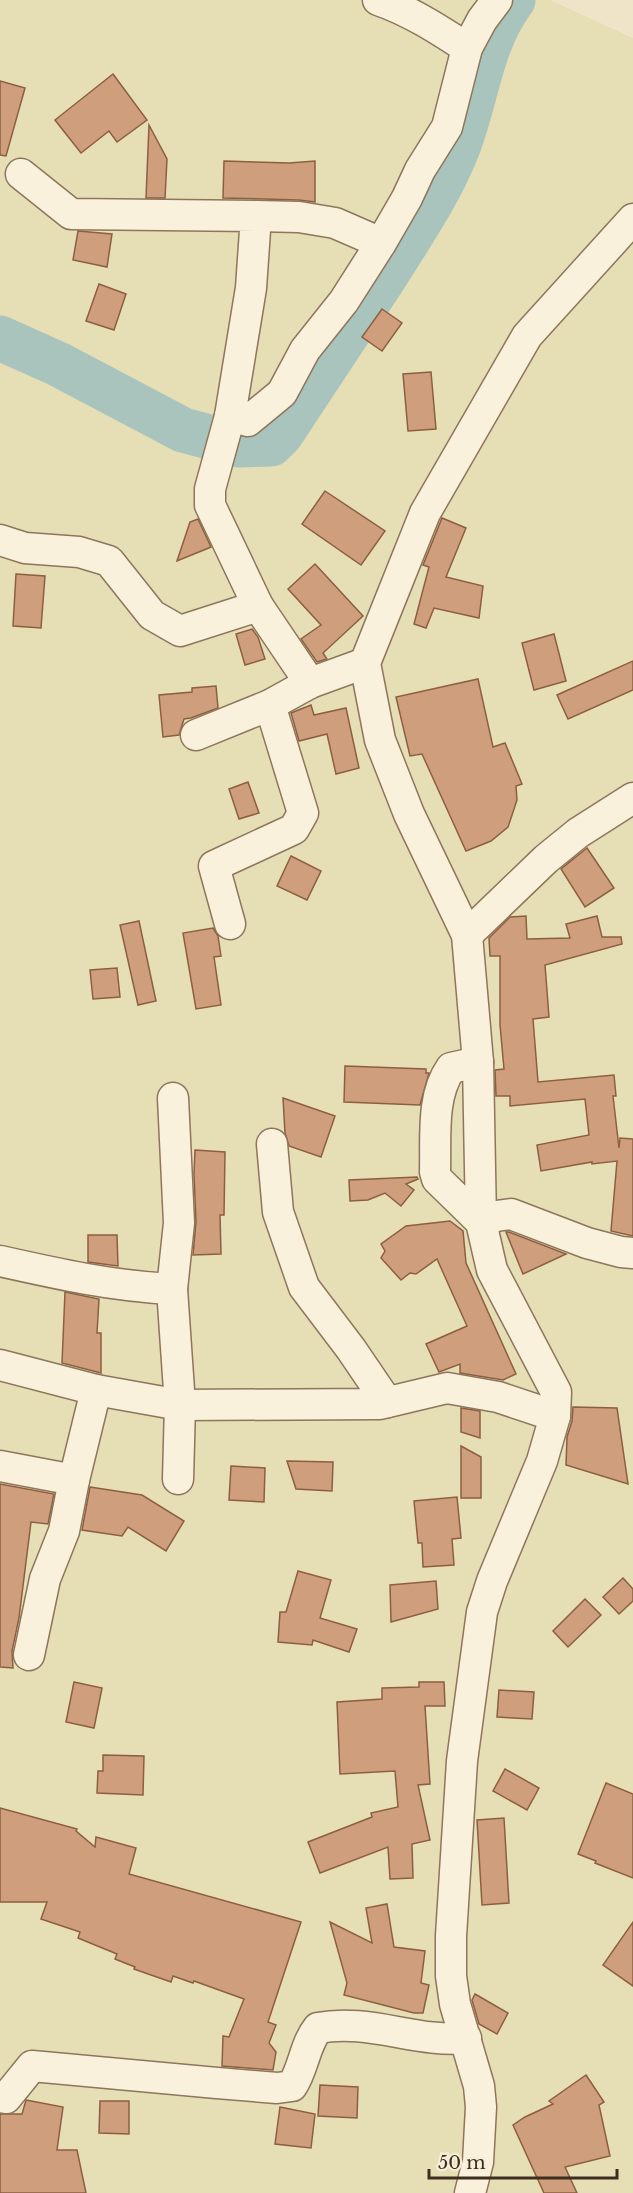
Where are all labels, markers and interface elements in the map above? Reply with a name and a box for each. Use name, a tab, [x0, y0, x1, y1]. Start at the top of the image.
scale bar	[429, 2142, 616, 2180]
text: 50 m	[438, 2152, 486, 2174]

